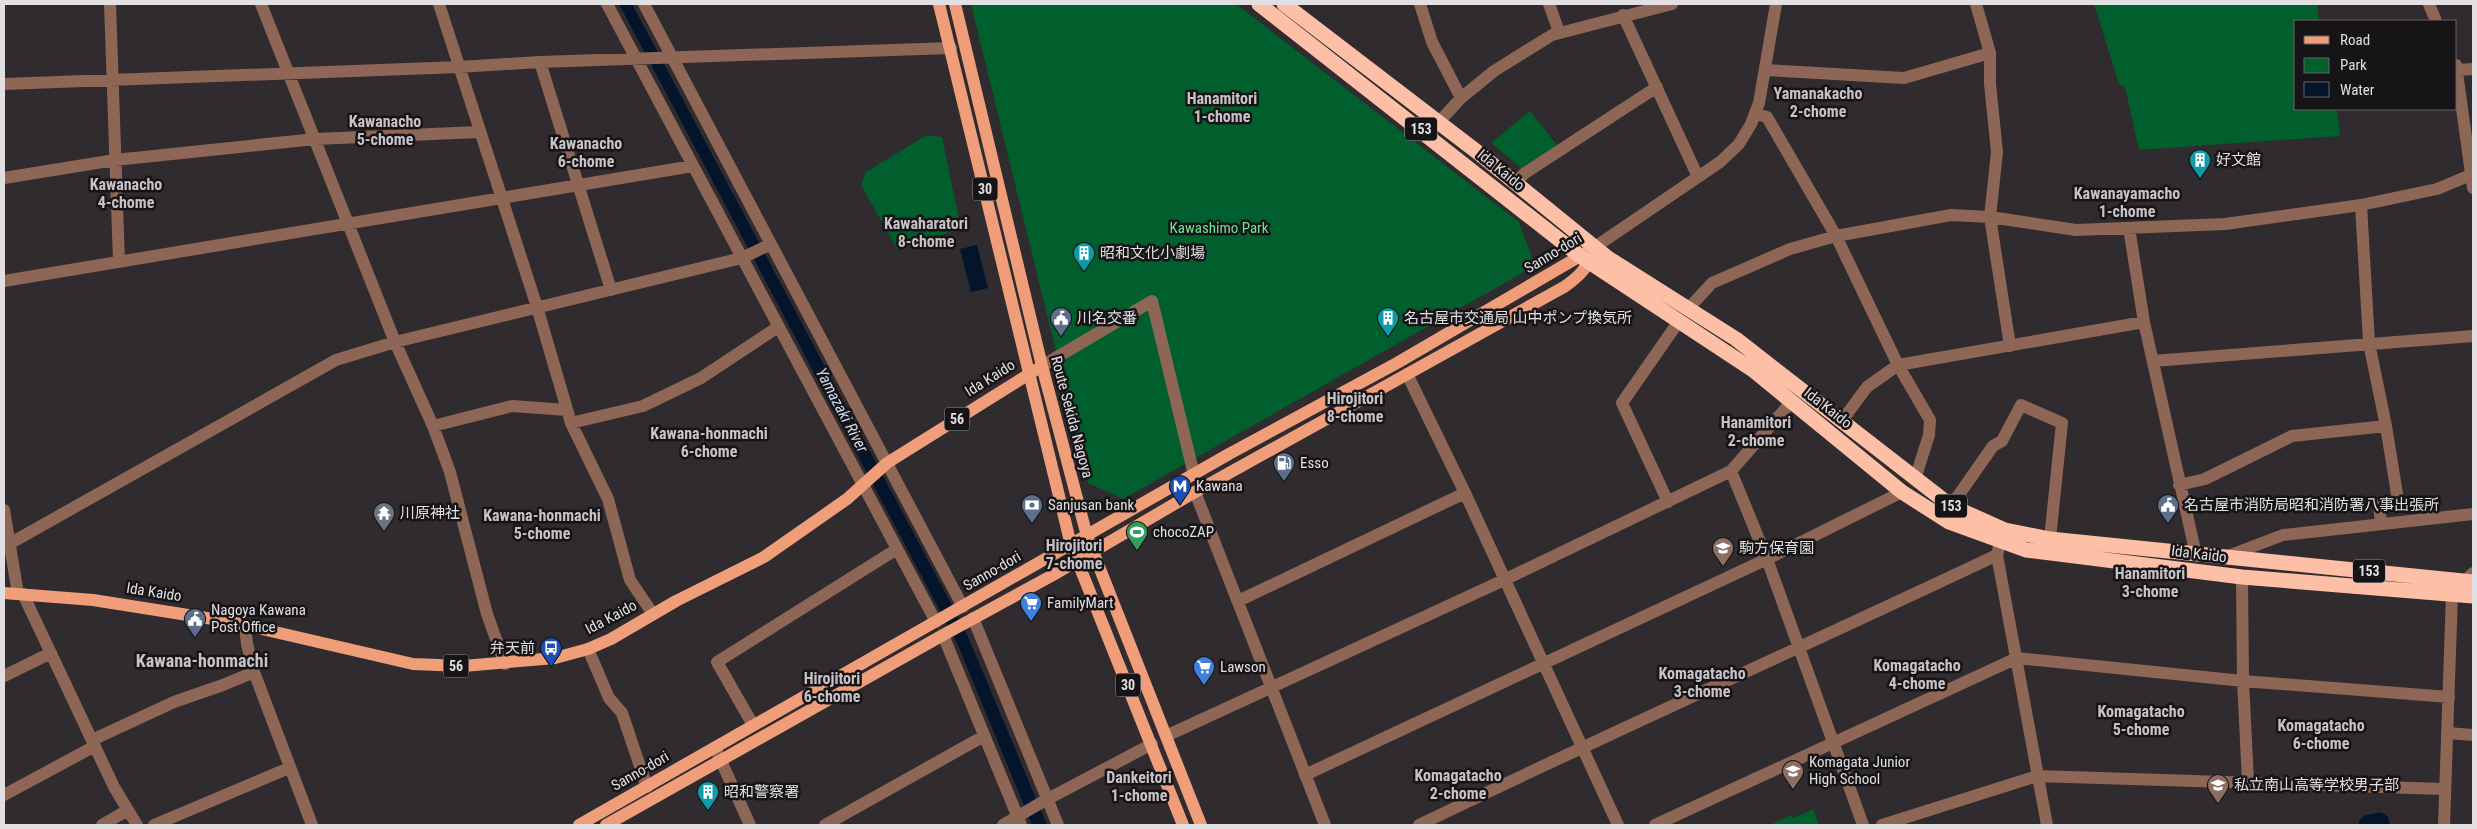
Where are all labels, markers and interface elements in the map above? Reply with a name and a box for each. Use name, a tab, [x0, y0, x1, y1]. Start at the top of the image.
legend	[2294, 20, 2457, 110]
text: Road	[2340, 31, 2370, 49]
text: Park	[2340, 56, 2367, 74]
text: Water	[2340, 81, 2375, 99]
district label: Yamanakacho 2-chome	[1774, 84, 1862, 121]
district label: Hanamitori 1-chome	[1187, 89, 1257, 126]
district label: Kawanacho 5-chome	[349, 112, 421, 149]
road number: 153	[1405, 118, 1437, 140]
district label: Kawanacho 6-chome	[550, 134, 622, 171]
street label: Ida Kaido	[1474, 146, 1528, 194]
building icon: 好文館	[2188, 148, 2212, 179]
place label: 好文館	[2216, 151, 2261, 169]
district label: Kawanacho 4-chome	[90, 175, 162, 212]
road number: 30	[972, 178, 998, 200]
district label: Kawanayamacho 1-chome	[2074, 184, 2180, 221]
district label: Kawaharatori 8-chome	[884, 214, 968, 251]
park label: Kawashimo Park	[1170, 219, 1269, 237]
street label: Sanno-dori	[1521, 229, 1585, 277]
building icon: 昭和文化小劇場	[1072, 241, 1096, 272]
place label: 昭和文化小劇場	[1100, 244, 1205, 262]
public building icon: 川名交番	[1049, 306, 1073, 337]
building icon: 名古屋市交通局 山中ポンプ換気所	[1376, 306, 1400, 337]
place label: 川名交番	[1077, 309, 1137, 327]
place label: 名古屋市交通局 山中ポンプ換気所	[1404, 309, 1632, 327]
street label: Route Sekida Nagoya	[1047, 354, 1097, 480]
street label: Ida Kaido	[962, 356, 1018, 400]
water label: Yamazaki River	[812, 365, 873, 457]
street label: Ida Kaido	[1801, 384, 1855, 432]
district label: Hirojitori 8-chome	[1327, 389, 1384, 426]
road number: 56	[944, 408, 970, 430]
district label: Hanamitori 2-chome	[1721, 413, 1791, 450]
district label: Kawana-honmachi 6-chome	[650, 424, 768, 461]
fuel station icon: Esso	[1272, 451, 1296, 482]
place label: Esso	[1300, 454, 1329, 472]
metro station icon: Kawana	[1168, 474, 1192, 505]
place label: Kawana	[1196, 477, 1243, 495]
bank icon: Sanjusan bank	[1020, 493, 1044, 524]
public building icon: 名古屋市消防局昭和消防署八事出張所	[2156, 493, 2180, 524]
road number: 153	[1935, 494, 1967, 518]
place label: Sanjusan bank	[1048, 496, 1134, 514]
place label: 名古屋市消防局昭和消防署八事出張所	[2184, 496, 2439, 514]
temple icon: 川原神社	[372, 501, 396, 532]
place label: 川原神社	[400, 504, 460, 522]
district label: Kawana-honmachi 5-chome	[483, 506, 601, 543]
sports icon: chocoZAP	[1125, 520, 1149, 551]
place label: chocoZAP	[1153, 523, 1214, 541]
district label: Hirojitori 7-chome	[1046, 536, 1103, 573]
school or university icon: 駒方保育園	[1711, 536, 1735, 567]
place label: 駒方保育園	[1739, 539, 1814, 557]
street label: Ida Kaido	[2170, 542, 2228, 566]
street label: Sanno-dori	[960, 547, 1024, 595]
road number: 153	[2353, 560, 2385, 582]
district label: Hanamitori 3-chome	[2115, 564, 2185, 601]
street label: Ida Kaido	[125, 579, 183, 605]
supermarket icon: FamilyMart	[1019, 591, 1043, 622]
place label: FamilyMart	[1047, 594, 1113, 612]
street label: Ida Kaido	[582, 596, 640, 638]
place label: Nagoya Kawana Post Office	[211, 601, 306, 636]
public building icon: Nagoya Kawana Post Office	[183, 607, 207, 638]
bus stop icon: 弁天前	[539, 636, 563, 667]
place label: 弁天前	[490, 639, 535, 657]
district label: Kawana-honmachi	[136, 650, 268, 671]
road number: 56	[444, 654, 468, 678]
supermarket icon: Lawson	[1192, 655, 1216, 686]
district label: Komagatacho 4-chome	[1873, 656, 1961, 693]
place label: Lawson	[1220, 658, 1266, 676]
district label: Komagatacho 3-chome	[1658, 664, 1746, 701]
district label: Hirojitori 6-chome	[804, 669, 861, 706]
road number: 30	[1116, 674, 1140, 696]
district label: Komagatacho 5-chome	[2097, 702, 2185, 739]
district label: Komagatacho 6-chome	[2277, 716, 2365, 753]
street label: Sanno-dori	[608, 747, 672, 795]
place label: Komagata Junior High School	[1809, 753, 1910, 788]
school or university icon: Komagata Junior High School	[1781, 759, 1805, 790]
district label: Komagatacho 2-chome	[1414, 766, 1502, 803]
district label: Dankeitori 1-chome	[1106, 768, 1172, 805]
school or university icon: 私立南山高等学校男子部	[2206, 773, 2230, 804]
place label: 私立南山高等学校男子部	[2234, 776, 2399, 794]
building icon: 昭和警察署	[696, 780, 720, 811]
place label: 昭和警察署	[724, 783, 799, 801]

